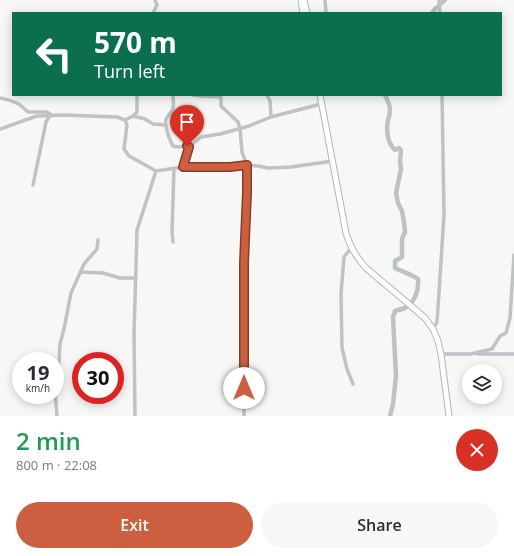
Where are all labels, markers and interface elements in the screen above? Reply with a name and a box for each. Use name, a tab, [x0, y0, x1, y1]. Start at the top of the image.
text: 570 m	[94, 23, 177, 61]
icon: left	[28, 28, 80, 80]
text: Turn left	[94, 59, 165, 83]
pin	[170, 105, 204, 146]
icon: arrive	[176, 111, 198, 133]
speed limit sign: 30	[72, 352, 124, 404]
text: 19	[27, 359, 49, 386]
map controls	[462, 364, 502, 404]
button: layers	[462, 364, 502, 404]
position arrow	[223, 367, 265, 409]
text: km/h	[26, 381, 50, 395]
text: 2 min	[16, 424, 81, 457]
button: close	[456, 429, 498, 471]
text: 800 m · 22:08	[16, 456, 97, 474]
button: Exit	[16, 502, 253, 548]
button: Share	[261, 502, 498, 548]

